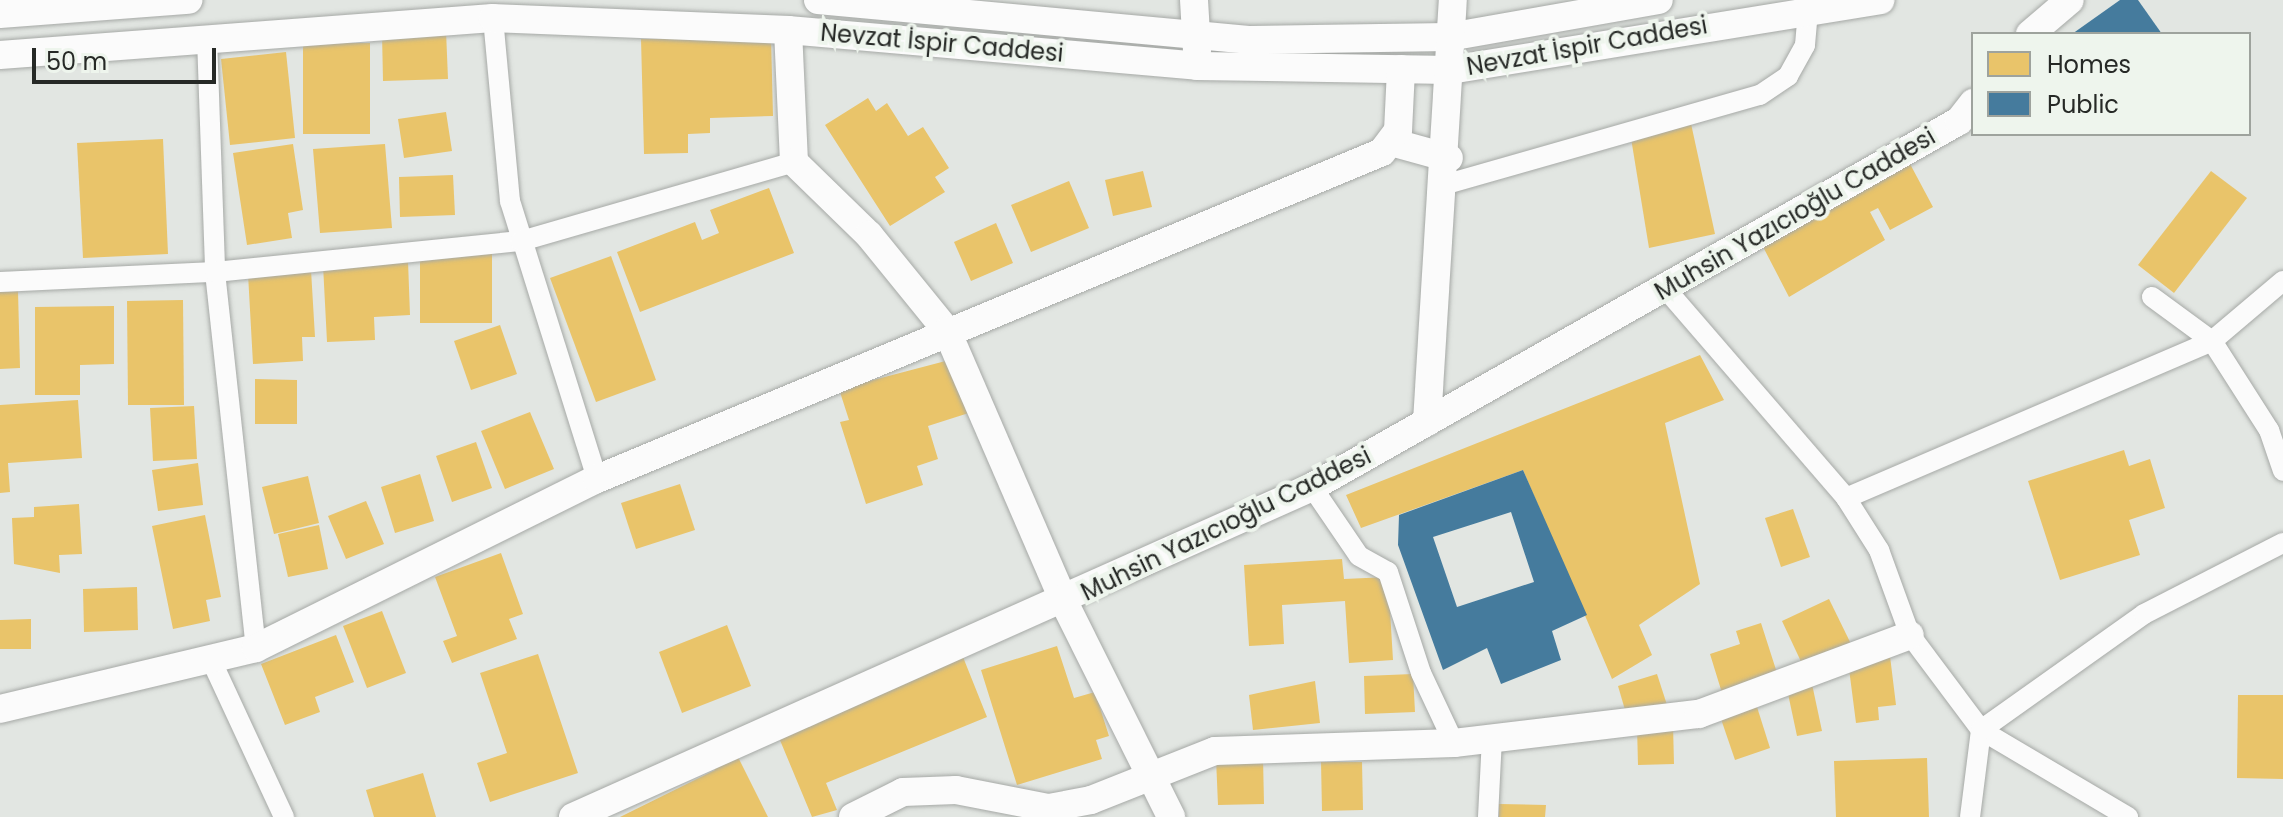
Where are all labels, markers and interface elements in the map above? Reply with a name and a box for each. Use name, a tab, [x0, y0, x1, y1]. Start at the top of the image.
street label: Nevzat İspir Caddesi	[1464, 11, 1710, 81]
street label: Nevzat İspir Caddesi	[819, 18, 1065, 68]
scale bar	[36, 32, 220, 82]
legend	[1971, 32, 2251, 136]
text: 50 m	[46, 45, 107, 78]
text: Homes	[2047, 48, 2131, 81]
text: Public	[2047, 88, 2119, 121]
street label: Muhsin Yazıcıoğlu Caddesi	[1650, 122, 1940, 306]
street label: Muhsin Yazıcıoğlu Caddesi	[1076, 441, 1376, 607]

